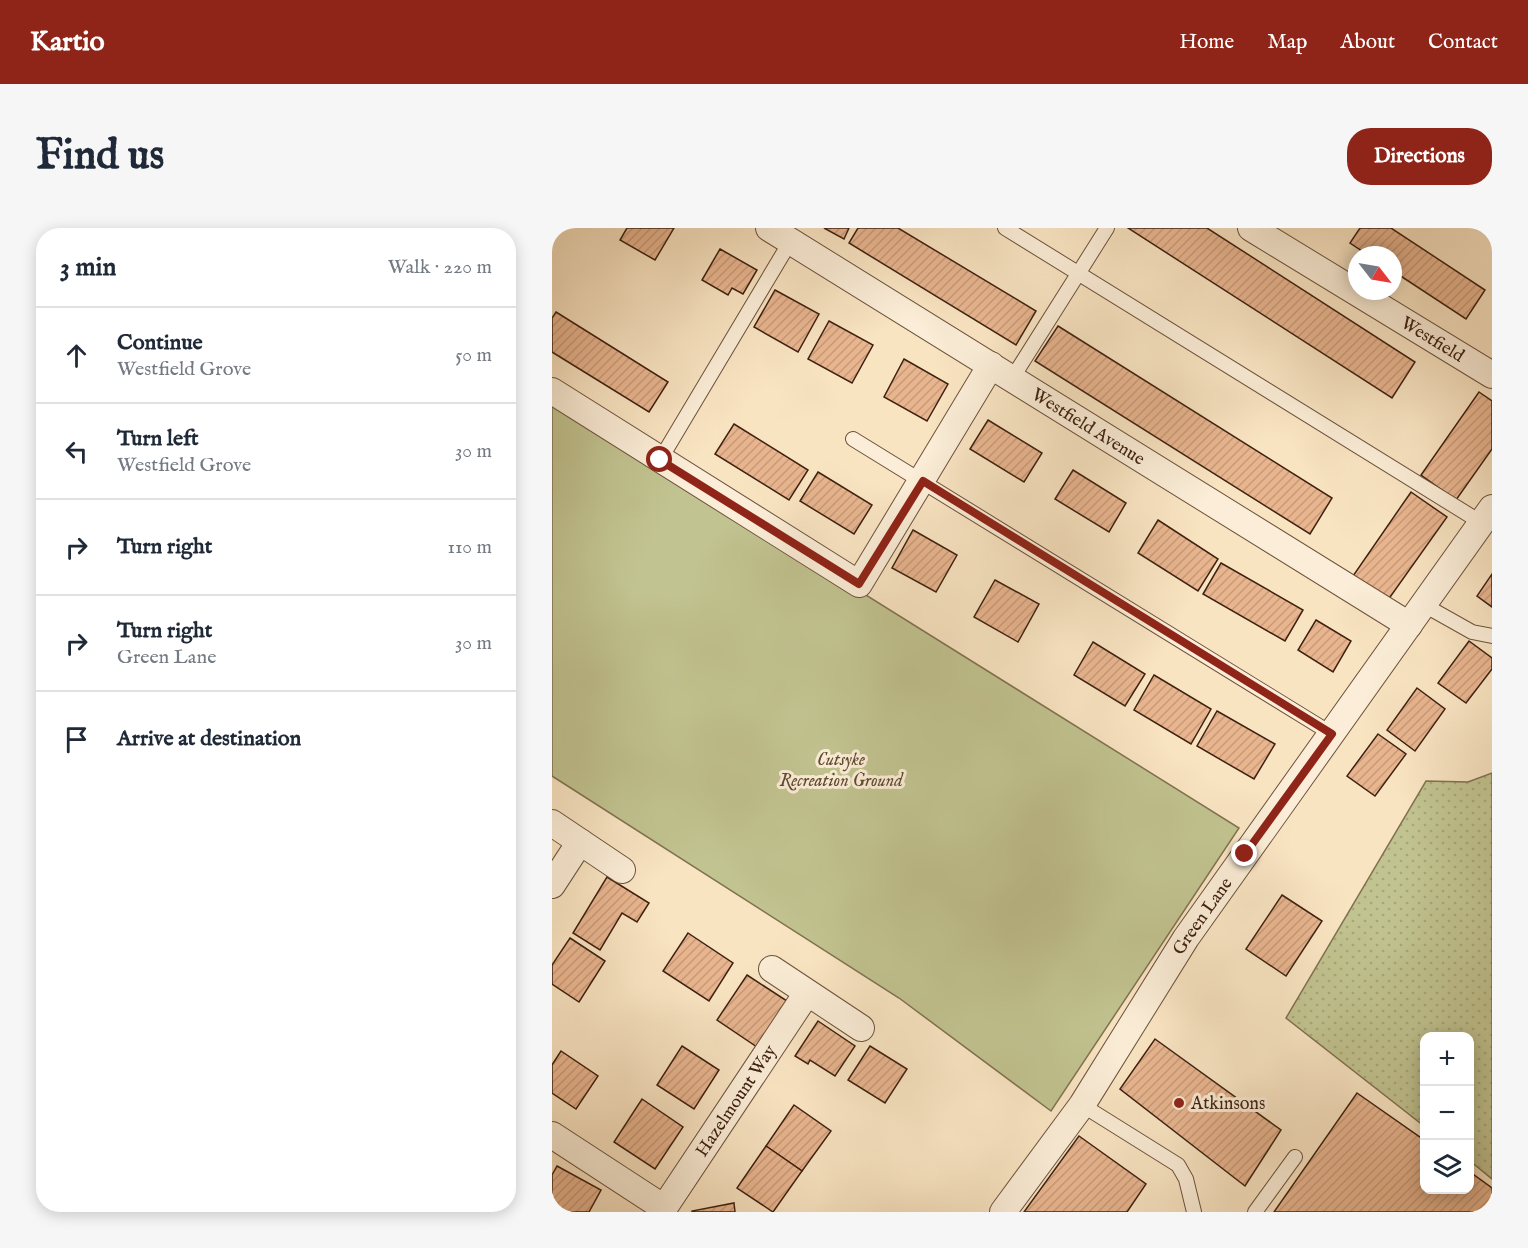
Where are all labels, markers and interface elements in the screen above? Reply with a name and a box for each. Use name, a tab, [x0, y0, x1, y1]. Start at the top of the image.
text: Kartio	[30, 25, 105, 60]
text: Home	[1179, 29, 1234, 56]
text: Map	[1267, 29, 1307, 56]
text: About	[1340, 29, 1395, 56]
text: Contact	[1428, 29, 1498, 56]
button: Directions	[1347, 128, 1492, 185]
text: Find us	[36, 130, 164, 183]
north arrow	[1348, 246, 1402, 300]
text: 3 min	[60, 251, 116, 284]
text: Walk · 220 m	[388, 255, 492, 280]
street label: Westfield	[1396, 312, 1468, 369]
text: Continue	[117, 329, 203, 357]
icon: ahead	[60, 339, 93, 372]
text: 50 m	[455, 343, 492, 368]
text: Westfield Grove	[117, 357, 251, 382]
street label: Westfield Avenue	[1027, 384, 1149, 471]
text: Turn left	[117, 425, 199, 453]
icon: left	[60, 435, 93, 468]
text: 30 m	[455, 439, 492, 464]
route start	[646, 446, 672, 472]
text: Westfield Grove	[117, 453, 251, 478]
icon: right	[60, 531, 93, 564]
text: Turn right	[117, 533, 212, 561]
text: 110 m	[448, 535, 492, 560]
text: Turn right	[117, 617, 212, 645]
icon: right	[60, 627, 93, 660]
text: 30 m	[455, 631, 492, 656]
text: Green Lane	[117, 645, 216, 670]
icon: arrive	[60, 723, 93, 756]
text: Arrive at destination	[117, 725, 301, 753]
park label: Cutsyke Recreation Ground	[779, 749, 904, 793]
route end	[1231, 840, 1257, 866]
street label: Green Lane	[1168, 874, 1238, 960]
map controls	[1420, 1032, 1474, 1194]
button: +	[1420, 1032, 1474, 1086]
street label: Hazelmount Way	[691, 1041, 782, 1162]
button: −	[1420, 1086, 1474, 1140]
place label: Atkinsons	[1190, 1093, 1265, 1116]
marker: Atkinsons	[1172, 1096, 1186, 1110]
button: layers	[1420, 1140, 1474, 1194]

